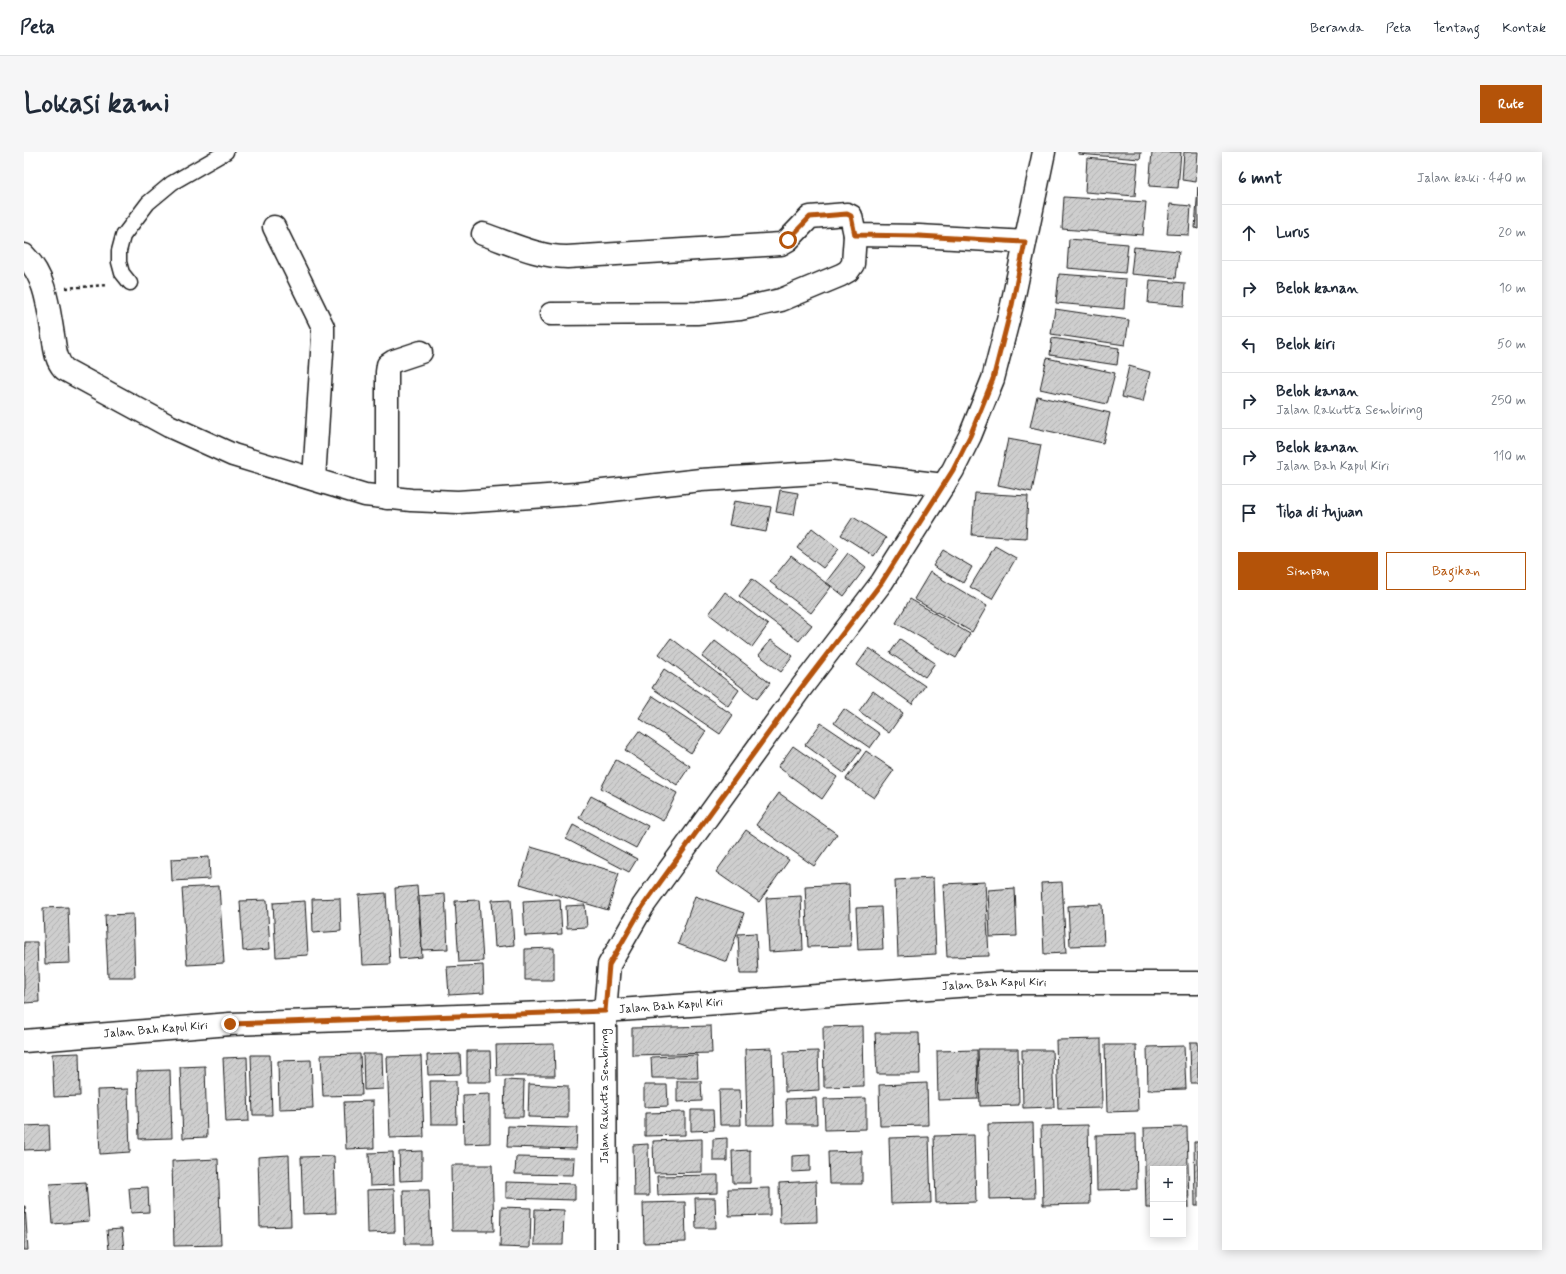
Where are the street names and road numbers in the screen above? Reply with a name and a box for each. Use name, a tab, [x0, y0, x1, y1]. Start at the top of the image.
street label: Jalan Bah Kapul Kiri	[941, 975, 1047, 995]
street label: Jalan Bah Kapul Kiri	[618, 995, 724, 1018]
street label: Jalan Bah Kapul Kiri	[103, 1018, 209, 1042]
street label: Jalan Rakutta Sembiring	[597, 1028, 613, 1164]

